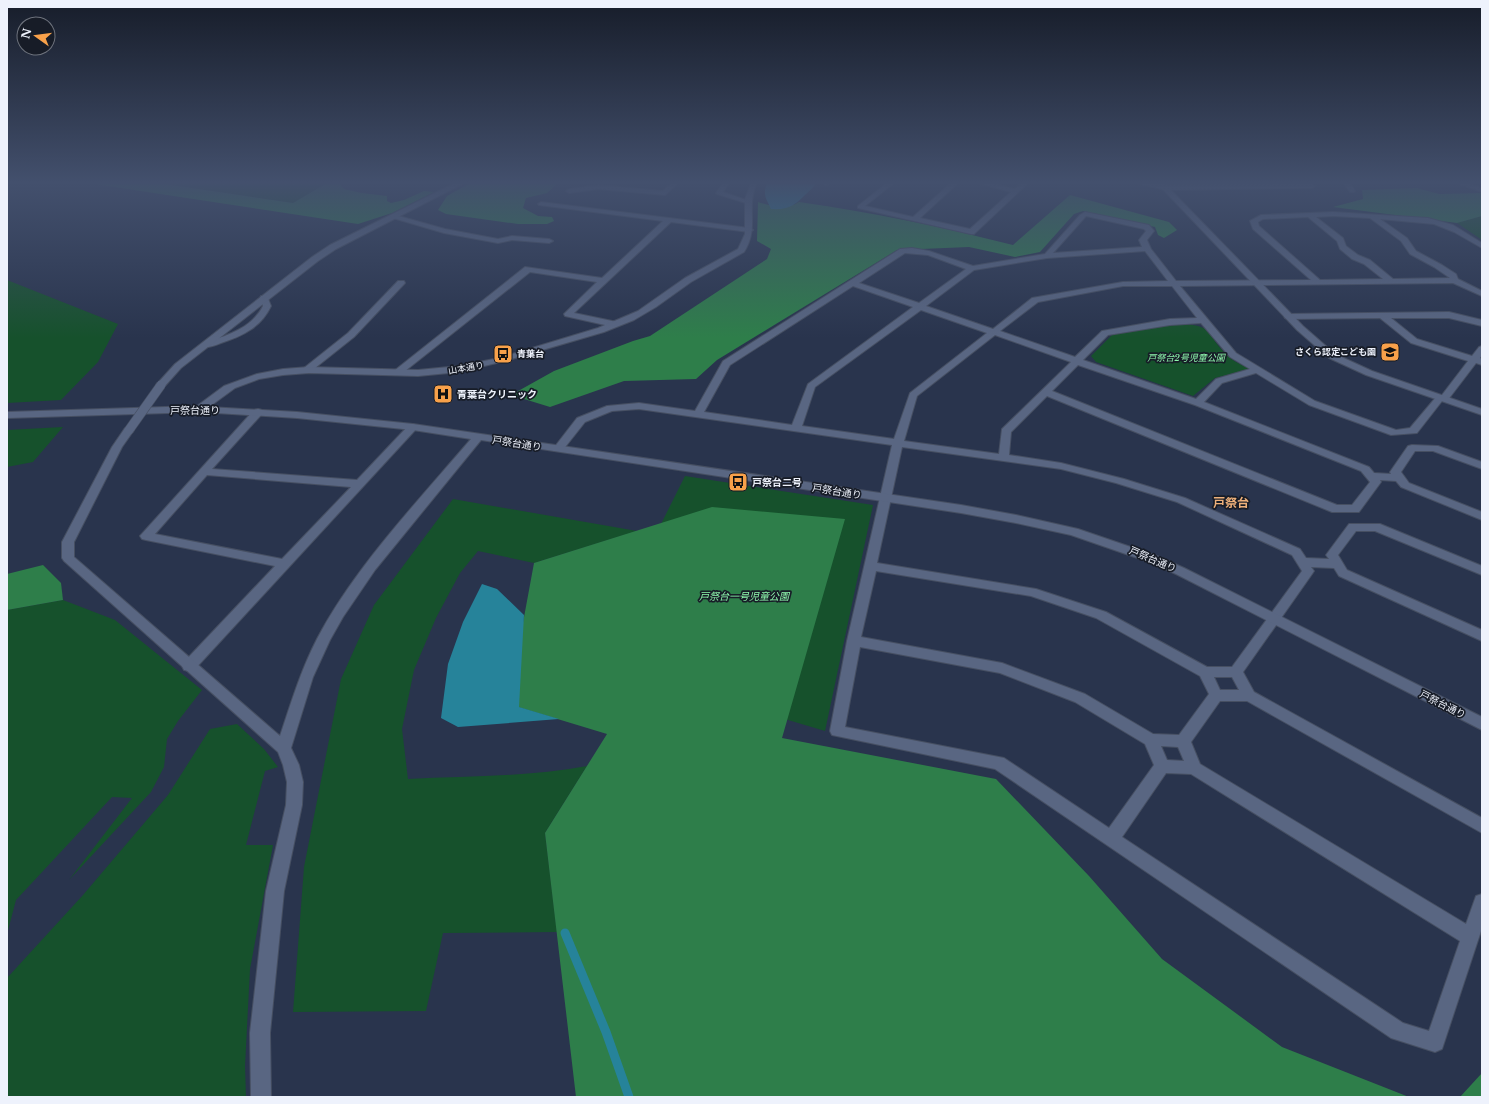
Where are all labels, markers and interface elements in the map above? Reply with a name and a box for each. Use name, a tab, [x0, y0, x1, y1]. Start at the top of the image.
north arrow	[16, 16, 56, 56]
text: N	[18, 26, 34, 40]
school or university icon: さくら認定こども園	[1379, 341, 1401, 363]
bus stop icon: 青葉台	[492, 343, 514, 365]
place label: さくら認定こども園	[1295, 346, 1376, 357]
place label: 青葉台	[517, 348, 544, 359]
park label: 戸祭台2号児童公園	[1147, 352, 1227, 363]
street label: 山本通り	[447, 359, 485, 376]
hospital icon: 青葉台クリニック	[432, 383, 454, 405]
place label: 青葉台クリニック	[457, 388, 537, 401]
street label: 戸祭台通り	[170, 404, 220, 417]
street label: 戸祭台通り	[491, 433, 543, 454]
bus stop icon: 戸祭台二号	[727, 471, 749, 493]
place label: 戸祭台二号	[752, 476, 802, 489]
street label: 戸祭台通り	[811, 481, 863, 502]
district label: 戸祭台	[1213, 495, 1249, 510]
street label: 戸祭台通り	[1127, 544, 1178, 575]
park label: 戸祭台一号児童公園	[699, 590, 791, 603]
street label: 戸祭台通り	[1418, 687, 1468, 722]

